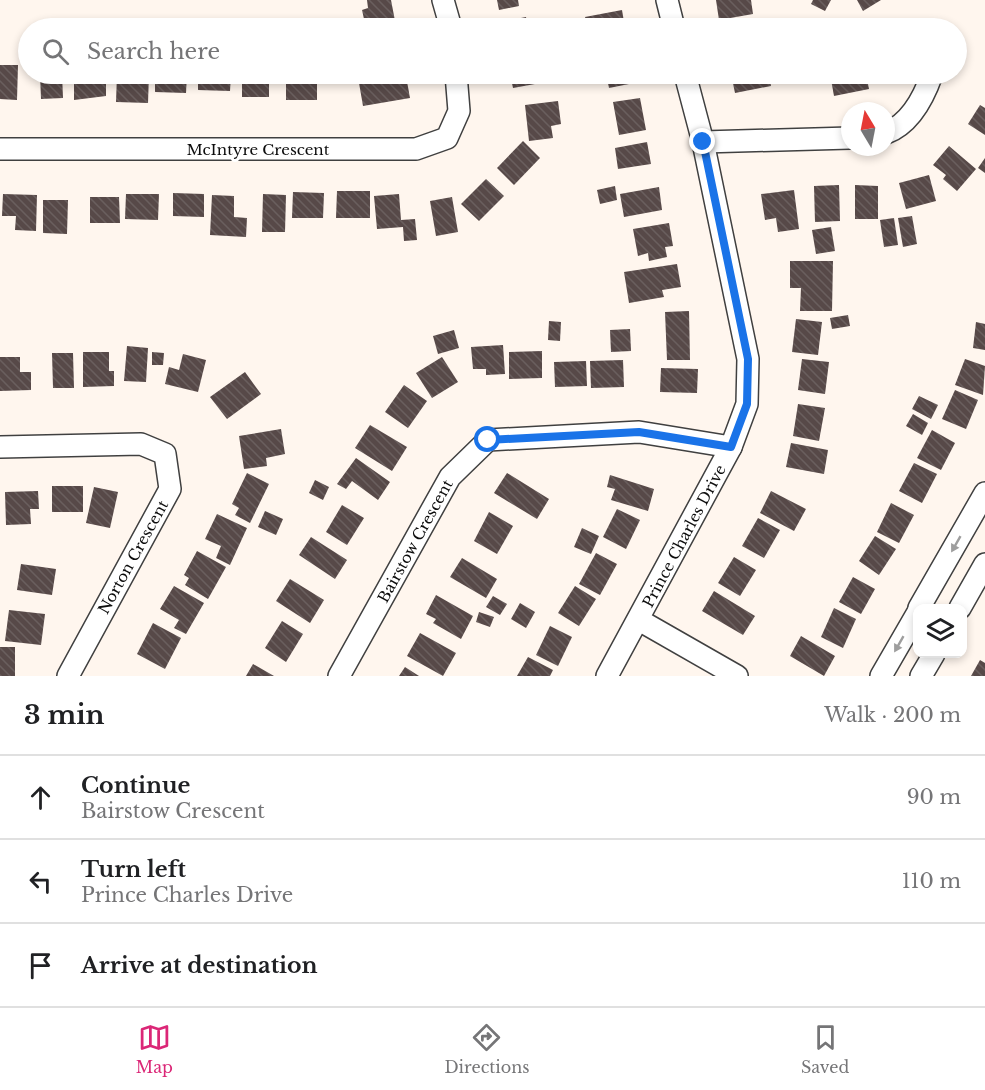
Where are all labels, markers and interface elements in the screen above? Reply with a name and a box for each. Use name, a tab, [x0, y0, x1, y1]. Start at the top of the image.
search box	[18, 18, 967, 84]
icon: search	[39, 35, 72, 68]
text: Search here	[87, 38, 220, 65]
north arrow	[841, 102, 895, 156]
route end	[689, 128, 715, 154]
street label: McIntyre Crescent	[187, 140, 330, 159]
route start	[474, 426, 500, 452]
street label: Prince Charles Drive	[638, 461, 730, 611]
street label: Bairstow Crescent	[373, 476, 457, 606]
street label: Norton Crescent	[94, 496, 172, 617]
one-way arrow	[951, 536, 961, 553]
map controls	[913, 604, 967, 658]
button: layers	[913, 604, 967, 658]
one-way arrow	[894, 636, 904, 653]
text: 3 min	[24, 699, 105, 731]
text: Walk · 200 m	[824, 703, 961, 727]
text: Continue	[81, 772, 190, 799]
icon: ahead	[24, 781, 57, 814]
text: 90 m	[907, 785, 961, 809]
text: Bairstow Crescent	[81, 799, 265, 823]
text: Turn left	[81, 856, 186, 883]
icon: left	[24, 865, 57, 898]
text: 110 m	[902, 869, 961, 893]
text: Prince Charles Drive	[81, 883, 293, 907]
icon: arrive	[24, 949, 57, 982]
text: Arrive at destination	[81, 952, 318, 979]
tab: Map	[136, 1021, 173, 1077]
tab: Directions	[444, 1021, 529, 1077]
tab: Saved	[801, 1021, 849, 1077]

